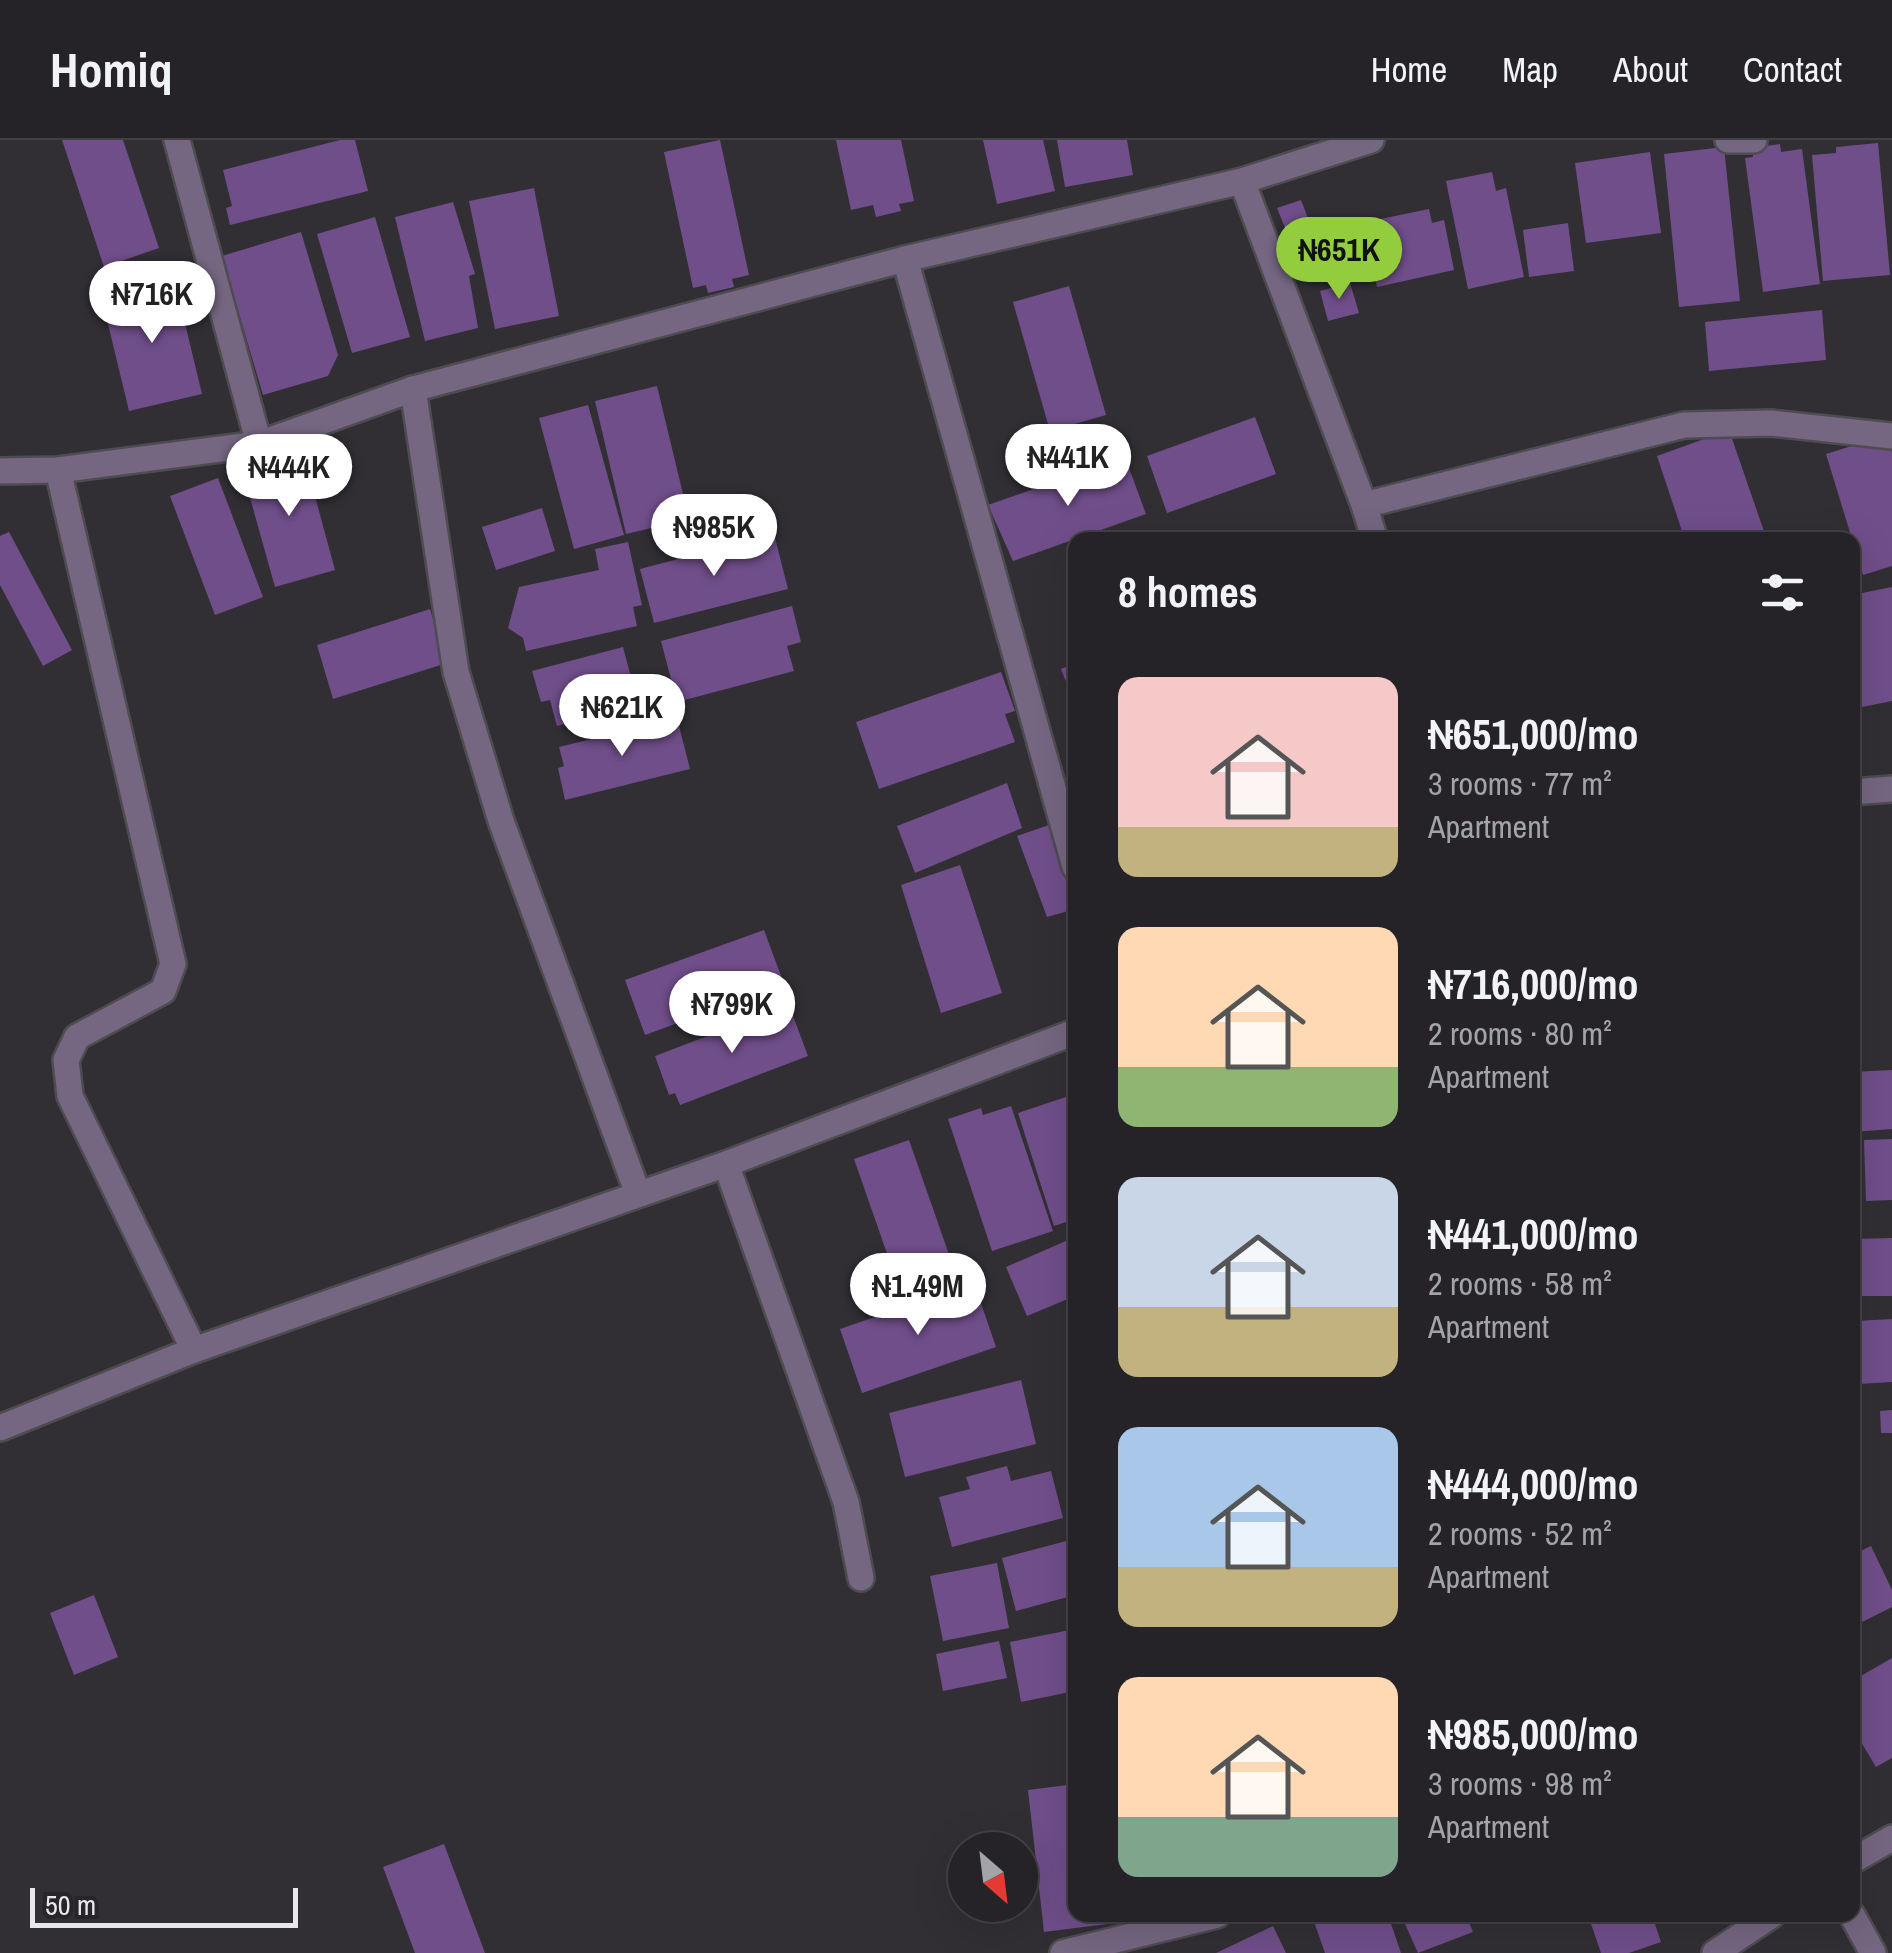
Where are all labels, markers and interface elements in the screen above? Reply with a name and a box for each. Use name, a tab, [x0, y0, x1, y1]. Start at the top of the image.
text: Homiq	[50, 37, 172, 102]
text: Home	[1371, 46, 1447, 93]
text: Map	[1502, 46, 1558, 93]
text: About	[1613, 46, 1688, 93]
text: Contact	[1743, 46, 1842, 93]
pin: ₦651K	[1269, 217, 1409, 302]
text: ₦651K	[1298, 228, 1380, 271]
pin: ₦716K	[82, 261, 222, 346]
text: ₦716K	[111, 272, 193, 315]
pin: ₦441K	[998, 424, 1138, 509]
pin: ₦444K	[219, 434, 359, 519]
text: ₦441K	[1027, 435, 1109, 478]
text: ₦444K	[248, 445, 330, 488]
pin: ₦985K	[644, 494, 784, 579]
text: ₦985K	[673, 505, 755, 548]
text: 8 homes	[1118, 564, 1258, 620]
icon: filters	[1755, 565, 1810, 620]
pin: ₦621K	[552, 674, 692, 759]
text: ₦621K	[581, 685, 663, 728]
text: ₦651,000/mo	[1428, 706, 1639, 762]
icon: home	[1198, 717, 1318, 837]
text: 3 rooms · 77 m²	[1428, 762, 1612, 805]
text: Apartment	[1428, 805, 1549, 848]
text: ₦716,000/mo	[1428, 956, 1639, 1012]
icon: home	[1198, 967, 1318, 1087]
pin: ₦799K	[662, 971, 802, 1056]
text: ₦799K	[691, 982, 773, 1025]
text: 2 rooms · 80 m²	[1428, 1012, 1612, 1055]
text: Apartment	[1428, 1055, 1549, 1098]
text: ₦441,000/mo	[1428, 1206, 1639, 1262]
icon: home	[1198, 1217, 1318, 1337]
pin: ₦1.49M	[837, 1253, 999, 1338]
text: 2 rooms · 58 m²	[1428, 1262, 1612, 1305]
text: ₦1.49M	[872, 1264, 964, 1307]
text: Apartment	[1428, 1305, 1549, 1348]
text: ₦444,000/mo	[1428, 1456, 1639, 1512]
icon: home	[1198, 1467, 1318, 1587]
text: 2 rooms · 52 m²	[1428, 1512, 1612, 1555]
text: Apartment	[1428, 1555, 1549, 1598]
text: ₦985,000/mo	[1428, 1706, 1639, 1762]
icon: home	[1198, 1717, 1318, 1837]
text: 3 rooms · 98 m²	[1428, 1762, 1612, 1805]
text: Apartment	[1428, 1805, 1549, 1848]
north arrow	[948, 1832, 1038, 1922]
map controls	[948, 1832, 1038, 1922]
scale bar	[30, 1883, 298, 1928]
text: 50 m	[45, 1886, 96, 1924]

